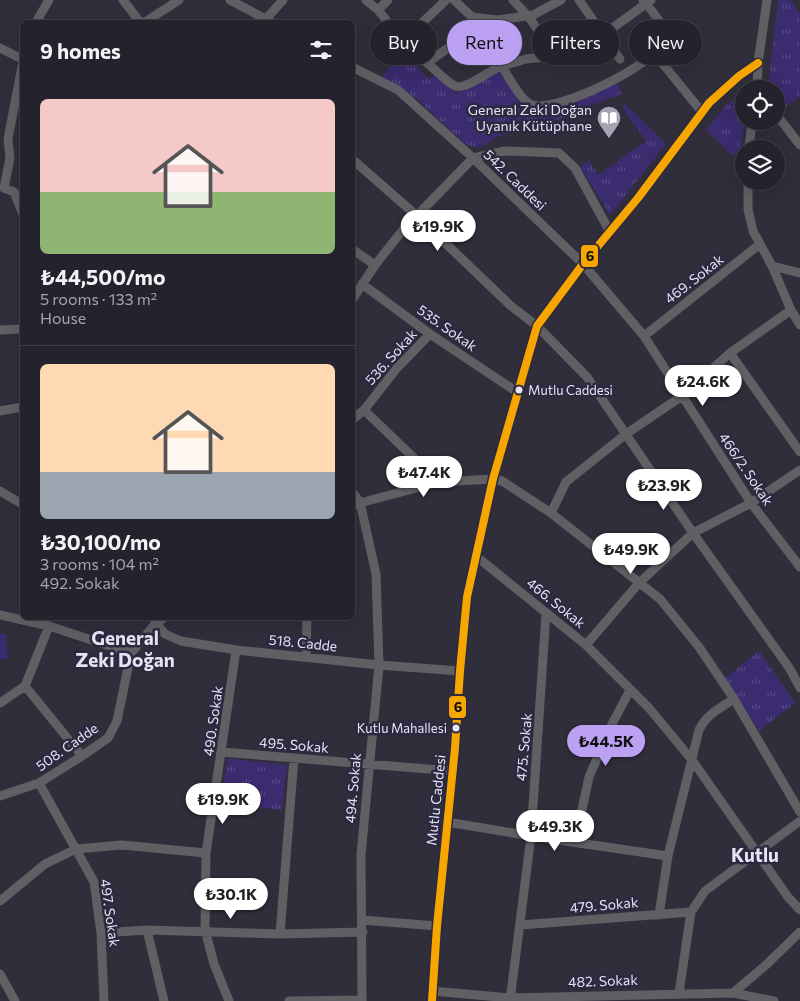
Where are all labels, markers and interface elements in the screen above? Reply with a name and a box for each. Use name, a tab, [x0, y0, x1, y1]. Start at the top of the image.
chip: Buy	[370, 20, 437, 65]
chip: Rent	[447, 20, 522, 65]
chip: Filters	[532, 20, 619, 65]
chip: New	[629, 20, 702, 65]
icon: filters	[307, 36, 335, 64]
text: 9 homes	[40, 38, 121, 63]
map controls	[735, 80, 785, 190]
button: locate	[735, 80, 785, 130]
place label: General Zeki Doğan Uyanık Kütüphane	[468, 101, 592, 134]
library icon: General Zeki Doğan Uyanık Kütüphane	[596, 105, 622, 139]
icon: home	[143, 131, 233, 221]
button: layers	[735, 140, 785, 190]
street label: 542. Caddesi	[481, 146, 550, 214]
pin: ₺19.9K	[397, 210, 479, 252]
text: ₺19.9K	[412, 216, 464, 235]
line badge: 6	[580, 244, 599, 268]
text: 6	[586, 247, 595, 264]
street label: 469. Sokak	[661, 250, 727, 307]
text: ₺44,500/mo	[40, 264, 165, 289]
text: 5 rooms · 133 m²	[40, 289, 157, 308]
street label: 535. Sokak	[414, 301, 481, 355]
text: House	[40, 308, 86, 327]
street label: 536. Sokak	[361, 325, 420, 388]
pin: ₺24.6K	[662, 364, 744, 407]
text: ₺24.6K	[676, 371, 730, 390]
place label: Mutlu Caddesi	[528, 382, 613, 398]
marker: Mutlu Caddesi	[514, 385, 524, 395]
icon: home	[143, 397, 233, 487]
street label: 466/2. Sokak	[716, 429, 777, 509]
pin: ₺47.4K	[383, 456, 465, 498]
text: ₺47.4K	[397, 462, 451, 481]
pin: ₺23.9K	[623, 468, 705, 511]
text: ₺23.9K	[637, 475, 691, 494]
text: ₺30,100/mo	[40, 529, 161, 554]
pin: ₺49.9K	[590, 532, 672, 575]
text: ₺49.9K	[603, 539, 659, 558]
text: 3 rooms · 104 m²	[40, 554, 159, 573]
text: 492. Sokak	[40, 573, 120, 592]
street label: 466. Sokak	[524, 574, 589, 632]
district label: General Zeki Doğan	[75, 626, 175, 671]
street label: 518. Cadde	[268, 630, 338, 655]
street label: 490. Sokak	[199, 684, 226, 757]
line badge: 6	[448, 695, 467, 719]
text: 6	[454, 698, 463, 715]
street label: 475. Sokak	[512, 712, 535, 782]
street label: 508. Cadde	[32, 719, 101, 774]
place label: Kutlu Mahallesi	[357, 720, 447, 736]
marker: Kutlu Mahallesi	[451, 723, 461, 733]
pin: ₺44.5K	[565, 724, 647, 767]
text: ₺44.5K	[578, 731, 634, 750]
street label: 495. Sokak	[259, 733, 330, 756]
street label: 494. Sokak	[341, 752, 364, 824]
street label: Mutlu Caddesi	[422, 754, 449, 846]
pin: ₺19.9K	[182, 782, 264, 825]
text: ₺19.9K	[197, 789, 249, 808]
pin: ₺49.3K	[514, 810, 596, 852]
text: ₺49.3K	[527, 816, 583, 835]
district label: Kutlu	[731, 843, 779, 866]
street label: 497. Sokak	[97, 878, 124, 948]
pin: ₺30.1K	[190, 878, 272, 920]
text: ₺30.1K	[205, 884, 257, 903]
street label: 479. Sokak	[569, 893, 639, 916]
street label: 482. Sokak	[568, 971, 639, 990]

